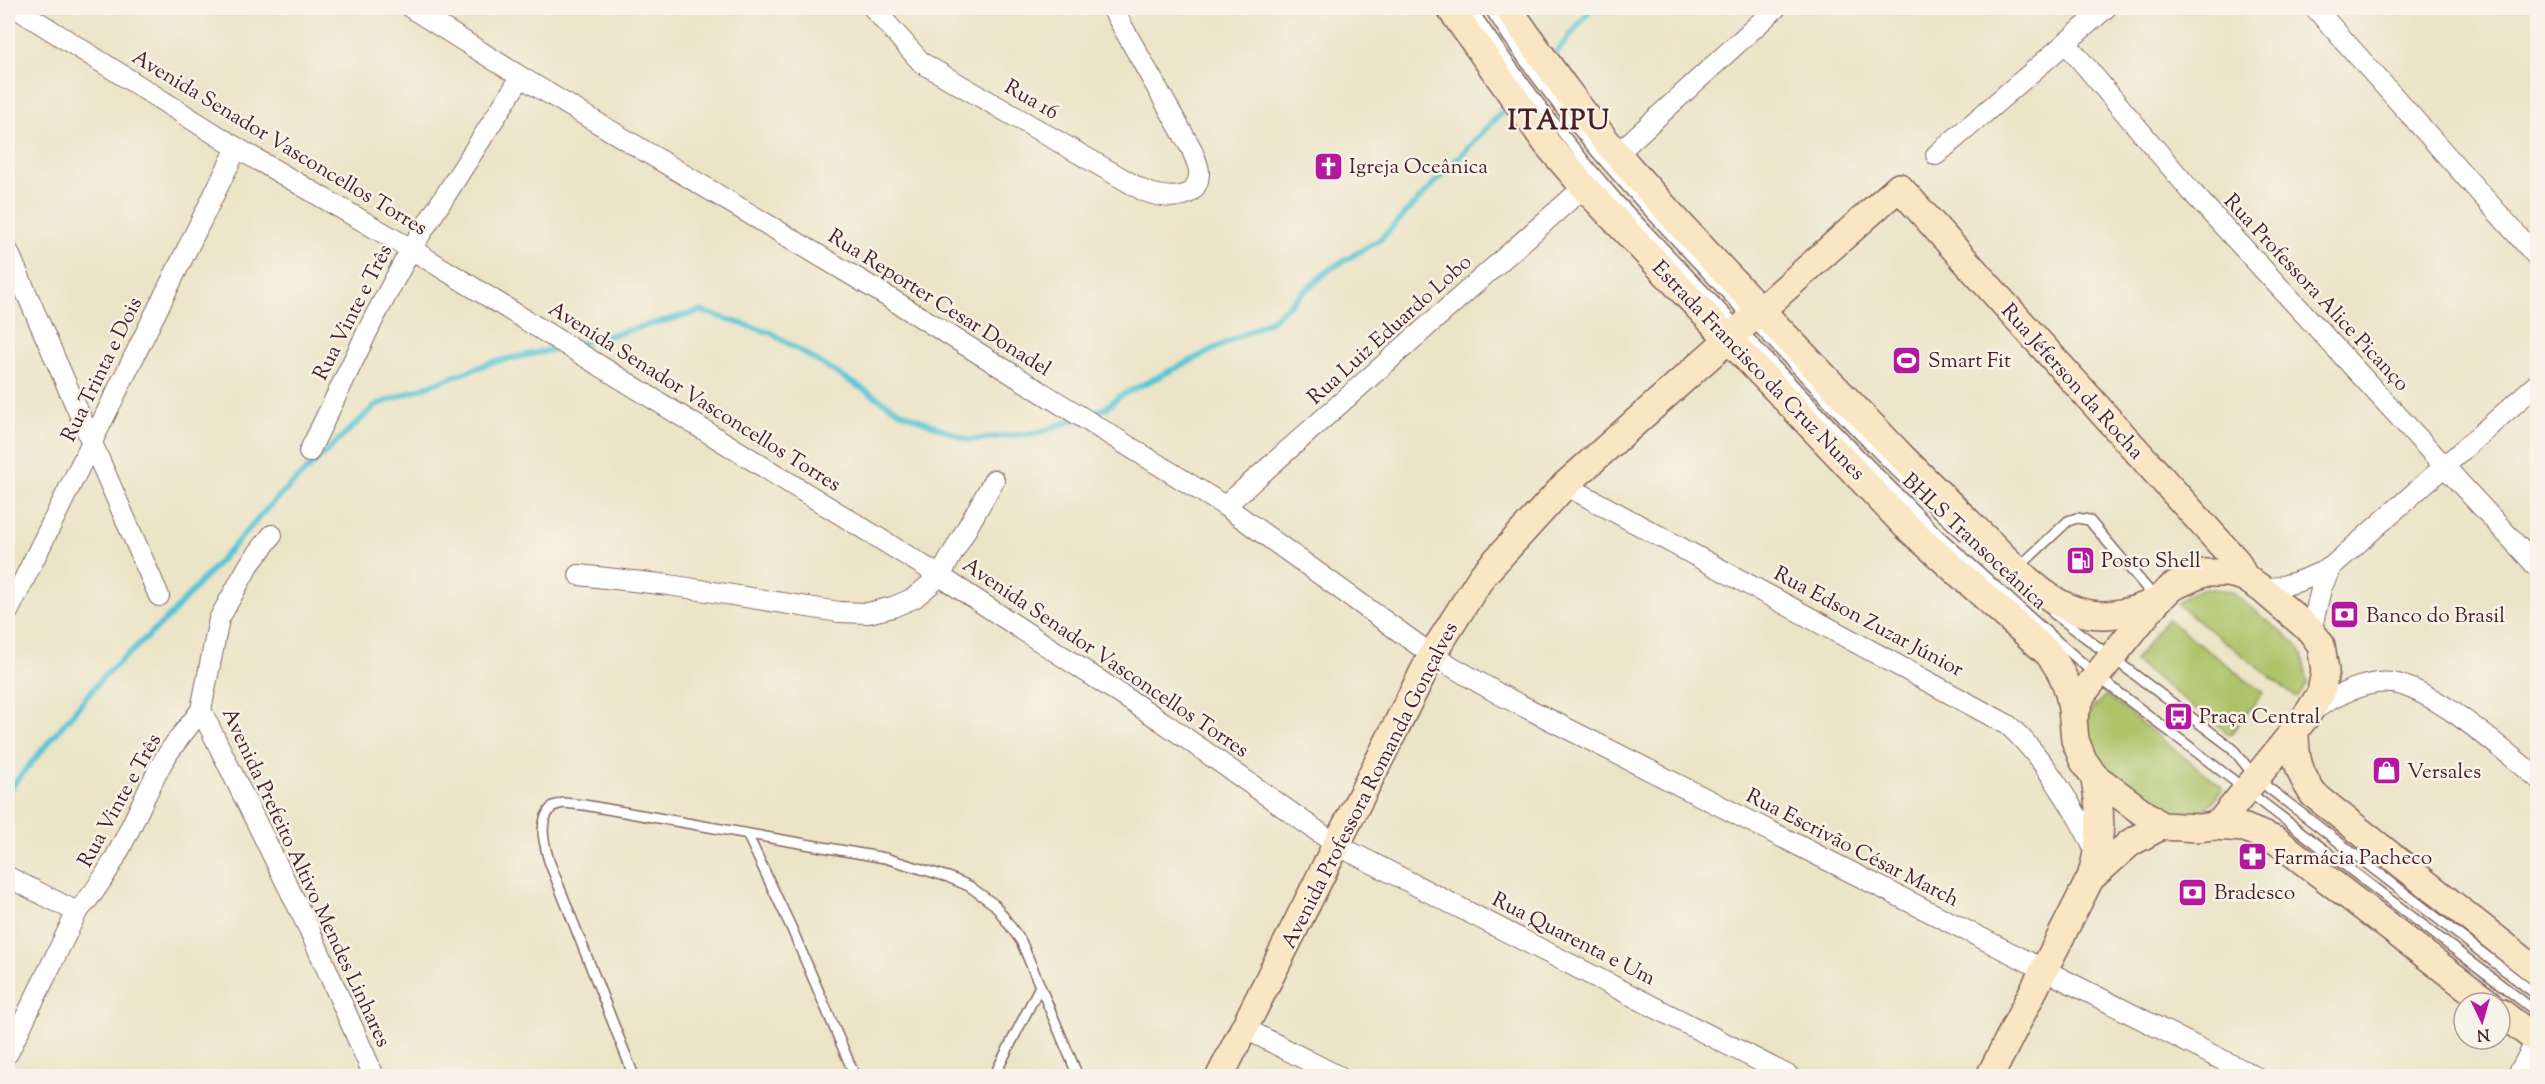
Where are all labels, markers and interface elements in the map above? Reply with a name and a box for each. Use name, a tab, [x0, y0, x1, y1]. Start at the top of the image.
street label: Avenida Senador Vasconcellos Torres	[126, 43, 432, 244]
street label: Rua 16	[998, 73, 1064, 128]
district label: ITAIPU	[1508, 103, 1610, 142]
church icon: Igreja Oceânica	[1312, 150, 1344, 182]
place label: Igreja Oceânica	[1349, 153, 1488, 183]
street label: Rua Professora Alice Picanço	[2216, 188, 2415, 399]
street label: Rua Reporter Cesar Donadel	[821, 223, 1057, 385]
street label: Rua Vinte e Três	[307, 240, 401, 386]
street label: Rua Luiz Eduardo Lobo	[1301, 248, 1479, 413]
street label: Estrada Francisco da Cruz Nunes	[1644, 255, 1871, 488]
street label: Rua Trinta e Dois	[55, 292, 151, 447]
street label: Avenida Senador Vasconcellos Torres	[542, 295, 846, 500]
street label: Rua Jéferson da Rocha	[1993, 298, 2150, 467]
sports icon: Smart Fit	[1891, 344, 1923, 376]
place label: Smart Fit	[1928, 347, 2011, 377]
street label: BHLS Transoceânica	[1894, 467, 2053, 618]
fuel station icon: Posto Shell	[2064, 544, 2096, 576]
place label: Posto Shell	[2101, 547, 2201, 577]
street label: Avenida Senador Vasconcellos Torres	[956, 551, 1254, 766]
street label: Rua Edson Zuzar Júnior	[1768, 560, 1968, 686]
bank icon: Banco do Brasil	[2329, 599, 2361, 631]
place label: Banco do Brasil	[2366, 602, 2505, 632]
street label: Avenida Professora Romanda Gonçalves	[1275, 617, 1467, 955]
bus stop icon: Praça Central	[2162, 700, 2194, 732]
street label: Avenida Prefeito Altivo Mendes Linhares	[213, 703, 397, 1052]
place label: Praça Central	[2199, 703, 2321, 733]
street label: Rua Vinte e Três	[71, 728, 170, 873]
shop icon: Versales	[2370, 755, 2402, 787]
place label: Versales	[2407, 758, 2481, 788]
street label: Rua Escrivão César March	[1740, 782, 1964, 916]
pharmacy icon: Farmácia Pacheco	[2237, 841, 2269, 873]
place label: Farmácia Pacheco	[2274, 844, 2432, 874]
bank icon: Bradesco	[2177, 876, 2209, 908]
place label: Bradesco	[2214, 879, 2295, 909]
street label: Rua Quarenta e Um	[1486, 886, 1660, 994]
north arrow	[2452, 991, 2512, 1051]
text: N	[2476, 1021, 2490, 1045]

